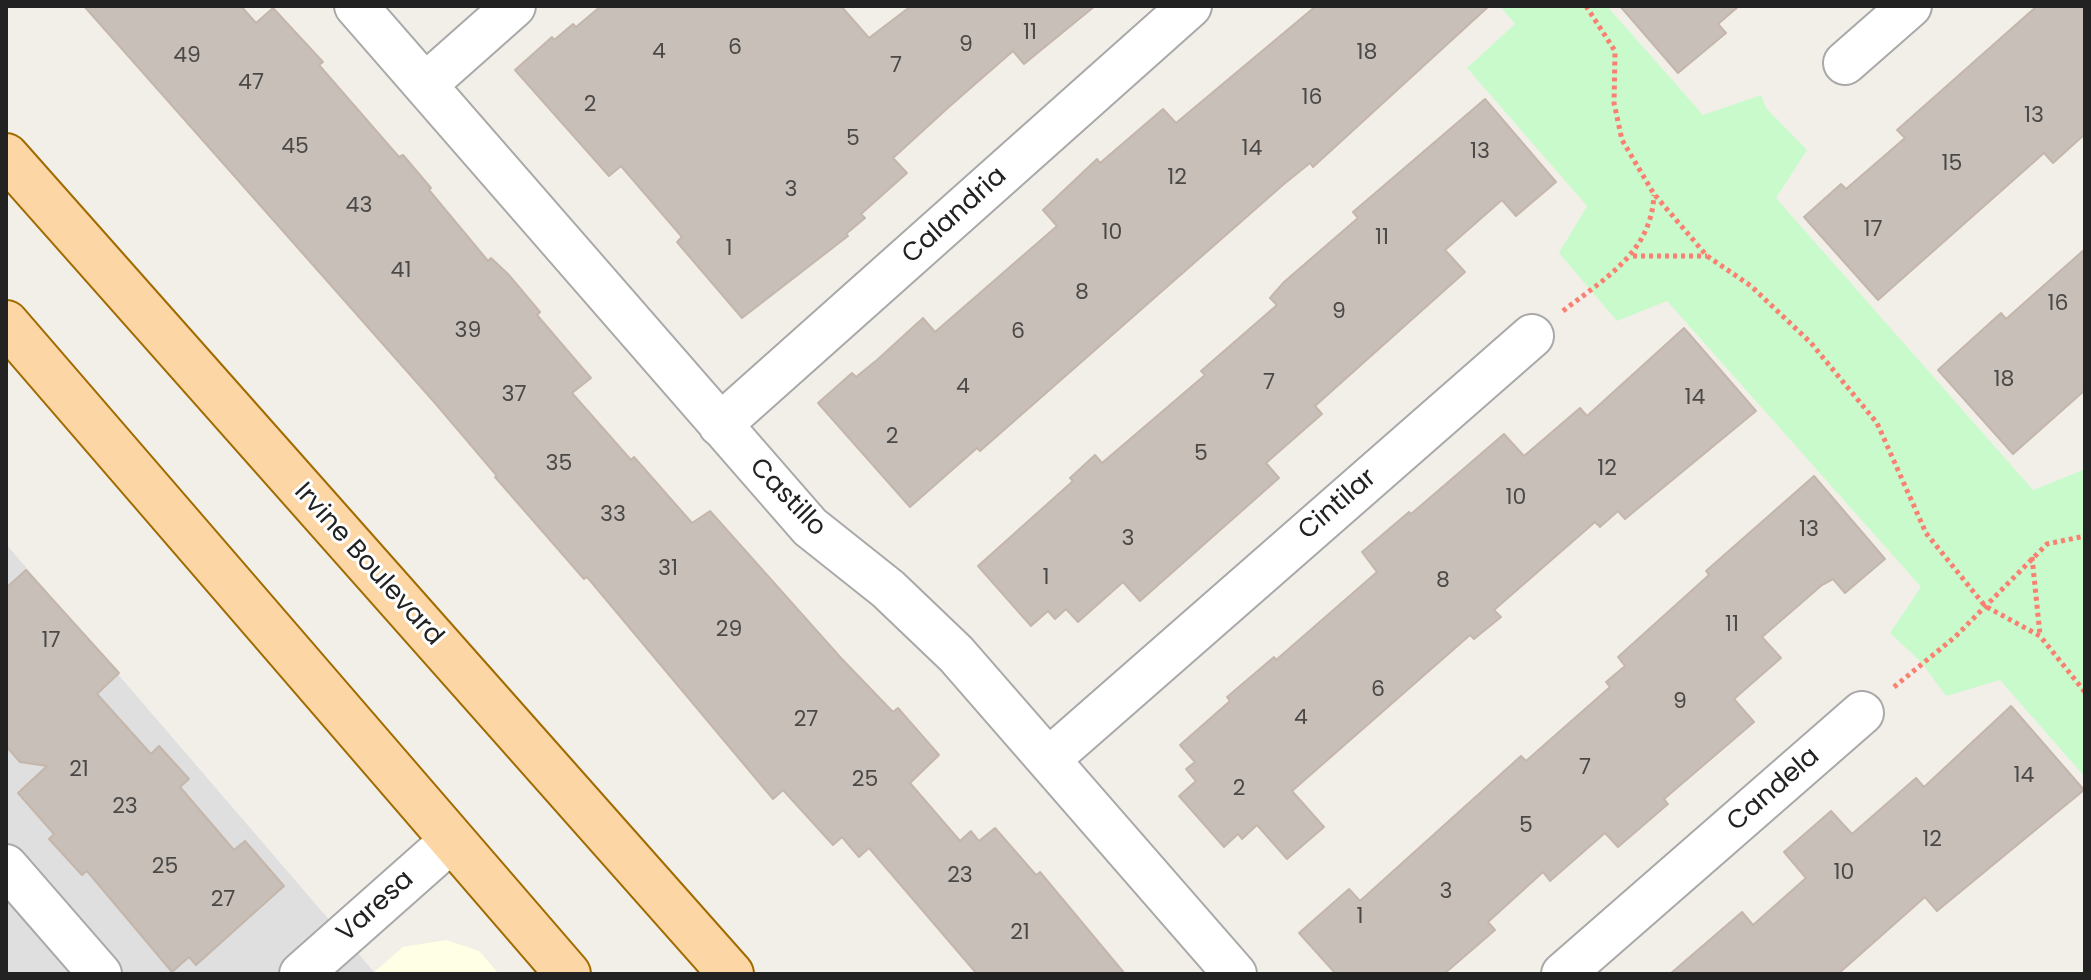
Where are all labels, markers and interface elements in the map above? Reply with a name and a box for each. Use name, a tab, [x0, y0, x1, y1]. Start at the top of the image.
house number: 11	[1023, 20, 1037, 46]
house number: 9	[959, 32, 973, 58]
house number: 6	[728, 35, 742, 61]
house number: 4	[652, 39, 666, 65]
house number: 18	[1357, 40, 1377, 66]
house number: 49	[173, 43, 201, 69]
house number: 7	[890, 53, 902, 79]
house number: 47	[238, 70, 264, 96]
house number: 16	[1301, 85, 1323, 111]
house number: 2	[584, 92, 596, 118]
house number: 13	[2024, 103, 2044, 129]
house number: 5	[846, 126, 860, 152]
house number: 45	[281, 134, 309, 160]
house number: 14	[1242, 136, 1262, 162]
house number: 13	[1470, 139, 1490, 165]
house number: 15	[1942, 151, 1962, 177]
street label: Calandria	[896, 161, 1014, 271]
house number: 12	[1167, 165, 1187, 191]
house number: 3	[785, 177, 797, 203]
house number: 43	[346, 193, 372, 219]
house number: 17	[1863, 217, 1883, 243]
house number: 10	[1102, 220, 1122, 246]
house number: 11	[1375, 225, 1389, 251]
house number: 1	[725, 236, 733, 262]
house number: 41	[391, 258, 411, 284]
house number: 8	[1075, 280, 1089, 306]
house number: 16	[2047, 291, 2069, 317]
house number: 9	[1332, 299, 1346, 325]
house number: 39	[455, 318, 481, 344]
house number: 6	[1011, 319, 1025, 345]
house number: 18	[1994, 367, 2014, 393]
house number: 7	[1263, 370, 1275, 396]
house number: 4	[956, 374, 970, 400]
house number: 37	[502, 382, 526, 408]
house number: 14	[1685, 385, 1705, 411]
house number: 2	[886, 424, 898, 450]
house number: 5	[1194, 441, 1208, 467]
house number: 35	[546, 451, 572, 477]
street label: Castillo	[742, 452, 832, 544]
house number: 12	[1597, 456, 1617, 482]
street label: Cintilar	[1293, 463, 1383, 547]
street label: Irvine Boulevard	[287, 477, 449, 653]
house number: 10	[1506, 485, 1526, 511]
house number: 33	[600, 502, 626, 528]
house number: 13	[1799, 517, 1819, 543]
house number: 3	[1122, 526, 1134, 552]
house number: 31	[658, 556, 678, 582]
house number: 1	[1042, 565, 1050, 591]
house number: 8	[1436, 568, 1450, 594]
house number: 11	[1725, 612, 1739, 638]
house number: 29	[716, 617, 742, 643]
house number: 17	[41, 628, 61, 654]
house number: 6	[1371, 677, 1385, 703]
house number: 9	[1673, 689, 1687, 715]
house number: 4	[1294, 705, 1308, 731]
house number: 27	[794, 707, 818, 733]
street label: Candela	[1722, 742, 1826, 838]
house number: 7	[1579, 755, 1591, 781]
house number: 21	[69, 757, 89, 783]
house number: 14	[2014, 763, 2034, 789]
house number: 25	[852, 767, 878, 793]
house number: 2	[1233, 776, 1245, 802]
house number: 23	[112, 794, 138, 820]
house number: 5	[1519, 813, 1533, 839]
house number: 12	[1922, 827, 1942, 853]
house number: 25	[152, 854, 178, 880]
house number: 10	[1834, 860, 1854, 886]
house number: 23	[947, 863, 973, 889]
street label: Varesa	[331, 865, 421, 949]
house number: 3	[1440, 879, 1452, 905]
house number: 27	[211, 887, 235, 913]
house number: 1	[1356, 904, 1364, 930]
house number: 21	[1010, 920, 1030, 946]

